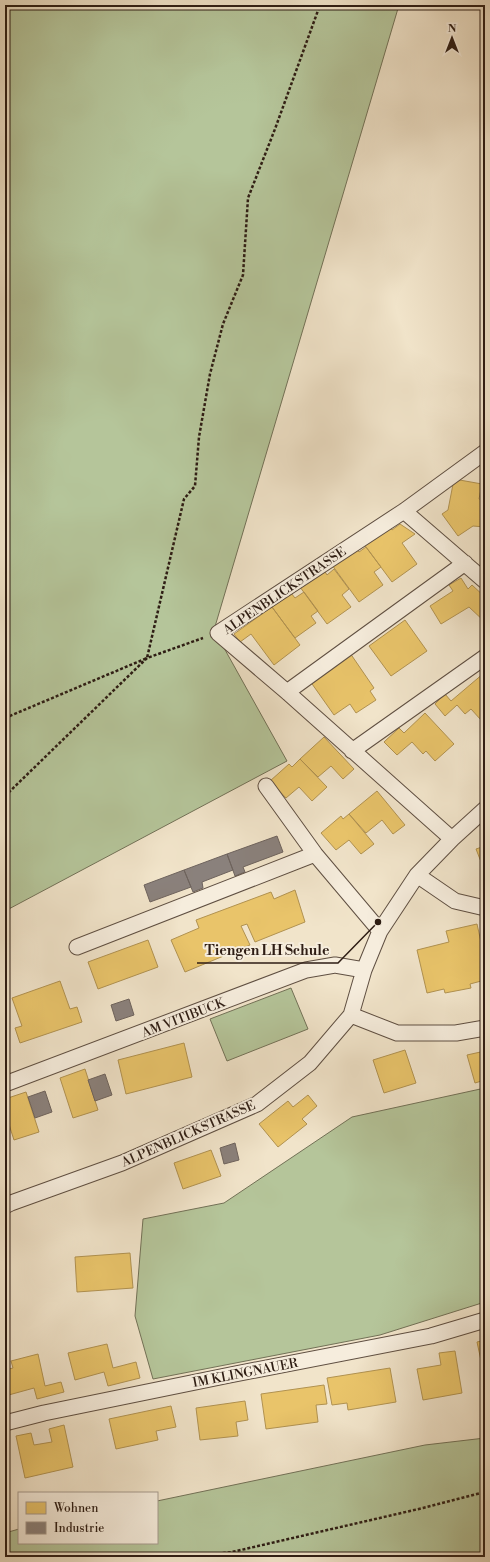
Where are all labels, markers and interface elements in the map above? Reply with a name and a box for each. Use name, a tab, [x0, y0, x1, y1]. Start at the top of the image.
north arrow	[432, 18, 472, 58]
text: N	[448, 22, 457, 36]
street label: ALPENBLICKSTRASSE	[219, 544, 349, 639]
callout: Tiengen LH Schule	[197, 937, 338, 963]
text: Tiengen LH Schule	[205, 942, 330, 960]
street label: AM VITIBUCK	[138, 994, 229, 1042]
street label: ALPENBLICKSTRASSE	[118, 1097, 258, 1171]
street label: IM KLINGNAUER	[191, 1355, 300, 1391]
legend	[18, 1492, 158, 1544]
text: Wohnen	[53, 1501, 98, 1516]
text: Industrie	[54, 1521, 104, 1536]

